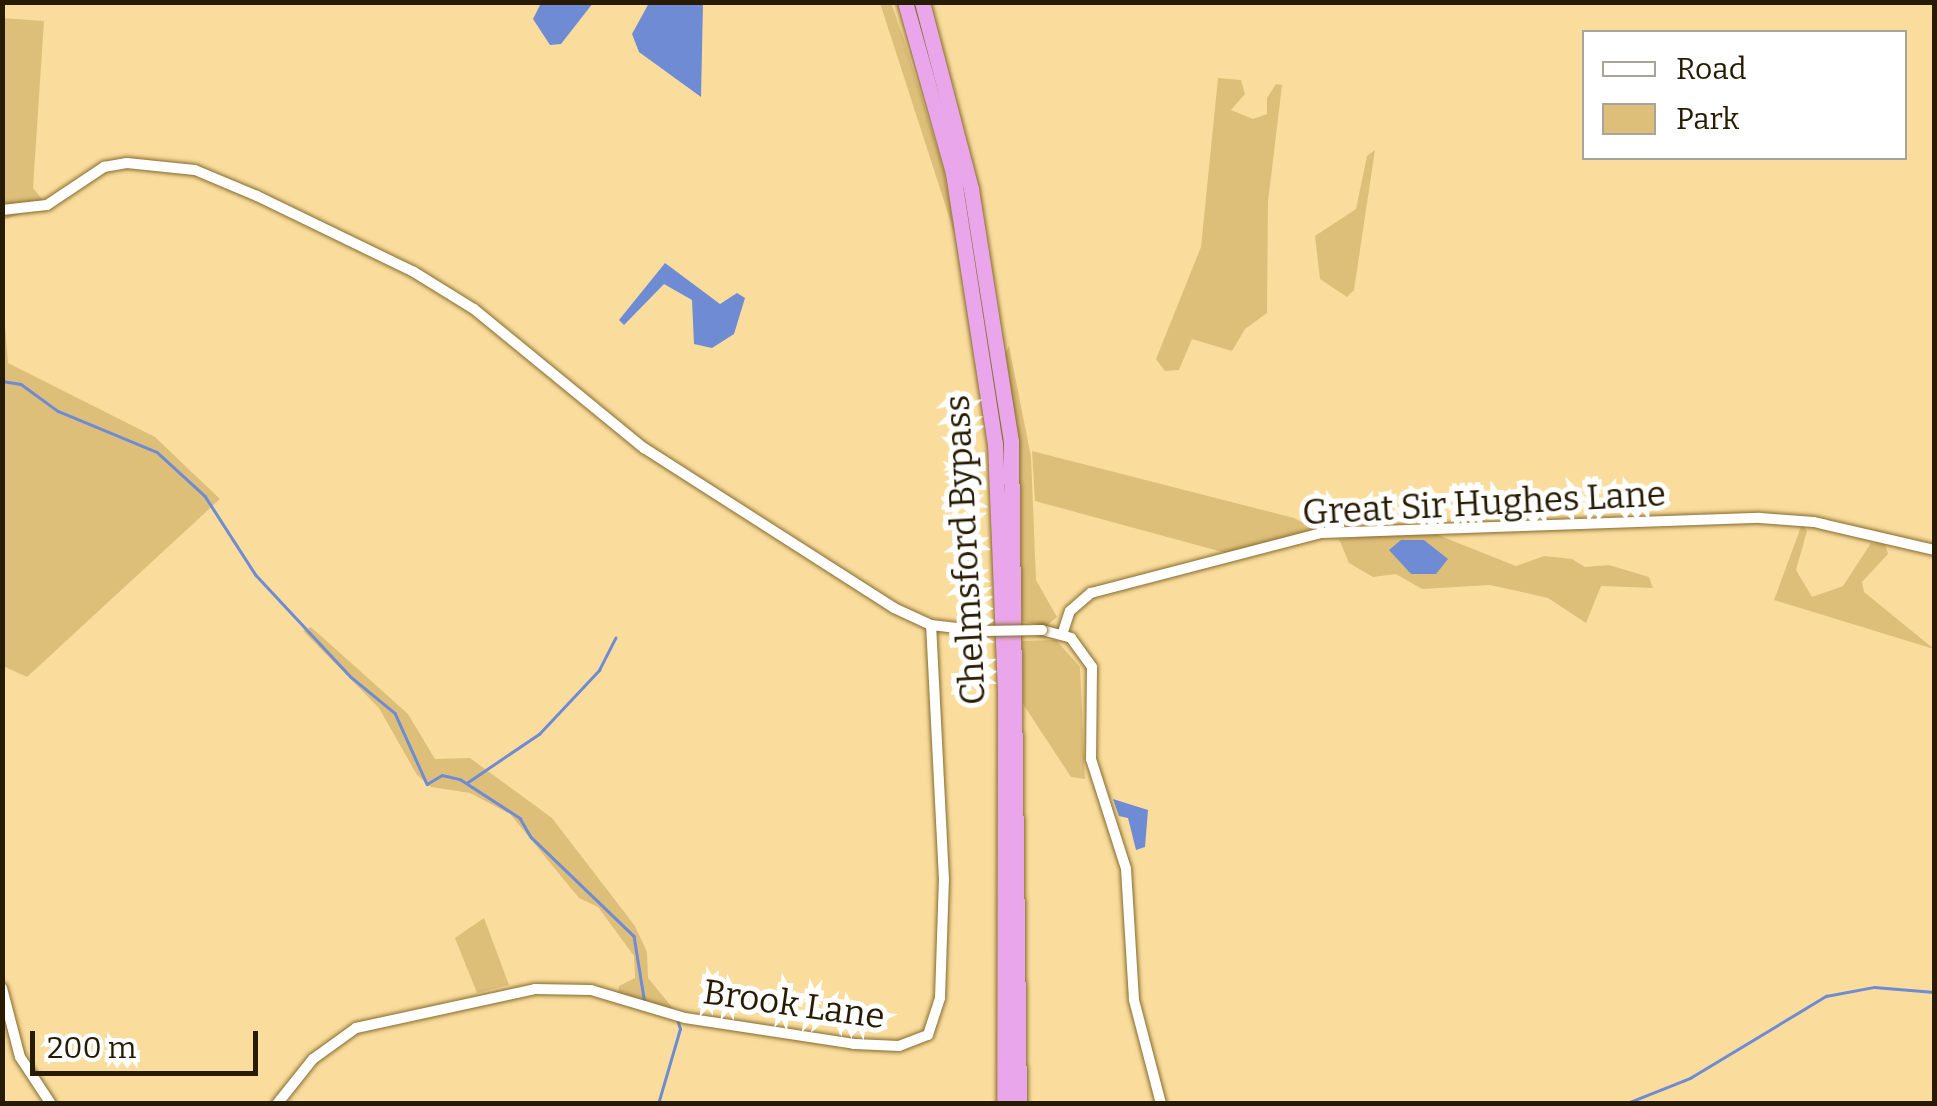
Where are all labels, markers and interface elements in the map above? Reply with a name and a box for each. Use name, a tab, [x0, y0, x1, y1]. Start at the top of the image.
legend	[1582, 30, 1907, 160]
text: Road	[1676, 51, 1747, 87]
text: Park	[1676, 101, 1739, 137]
street label: Chelmsford Bypass	[936, 394, 994, 706]
street label: Great Sir Hughes Lane	[1301, 473, 1667, 533]
street label: Brook Lane	[700, 970, 888, 1038]
scale bar	[35, 1011, 262, 1073]
text: 200 m	[47, 1030, 136, 1066]

